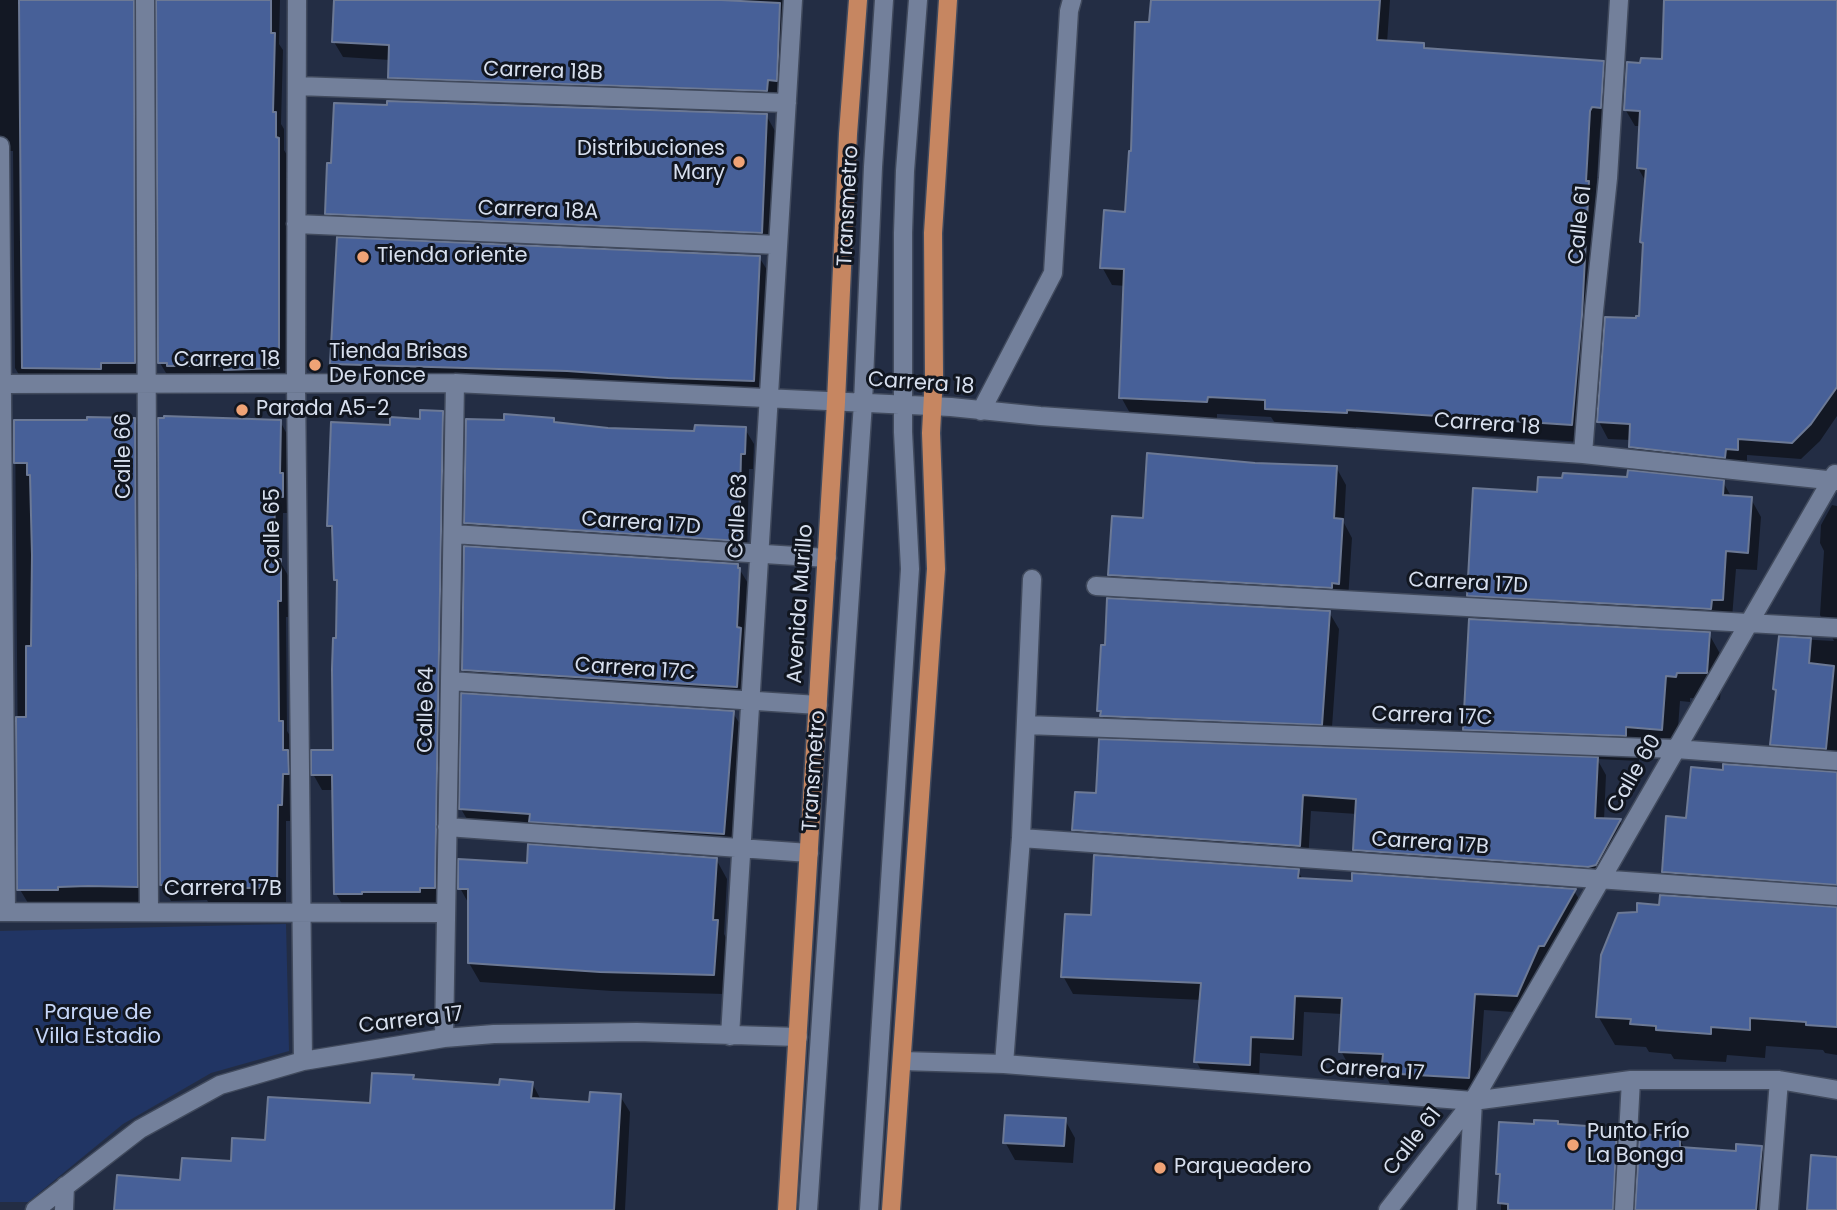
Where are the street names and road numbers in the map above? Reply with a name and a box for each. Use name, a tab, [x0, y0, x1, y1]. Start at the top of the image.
street label: Carrera 18B	[483, 57, 603, 87]
street label: Transmetro	[833, 145, 865, 267]
street label: Calle 61	[1564, 184, 1598, 266]
street label: Carrera 18A	[477, 196, 599, 226]
street label: Carrera 18	[174, 348, 280, 374]
street label: Carrera 18	[867, 368, 975, 400]
street label: Carrera 18	[1433, 409, 1541, 441]
street label: Calle 66	[112, 413, 138, 499]
street label: Calle 63	[724, 473, 754, 559]
street label: Calle 65	[261, 488, 287, 574]
street label: Carrera 17D	[580, 507, 702, 541]
street label: Avenida Murillo	[783, 523, 819, 685]
street label: Carrera 17D	[1408, 568, 1528, 600]
street label: Carrera 17C	[574, 653, 696, 687]
street label: Calle 64	[414, 667, 440, 753]
street label: Carrera 17C	[1371, 702, 1493, 732]
street label: Transmetro	[798, 710, 832, 832]
street label: Calle 60	[1603, 731, 1667, 817]
street label: Carrera 17B	[1370, 827, 1490, 861]
street label: Carrera 17B	[164, 877, 282, 903]
street label: Carrera 17	[357, 1002, 465, 1040]
street label: Carrera 17	[1319, 1055, 1425, 1087]
street label: Calle 61	[1379, 1103, 1447, 1181]

